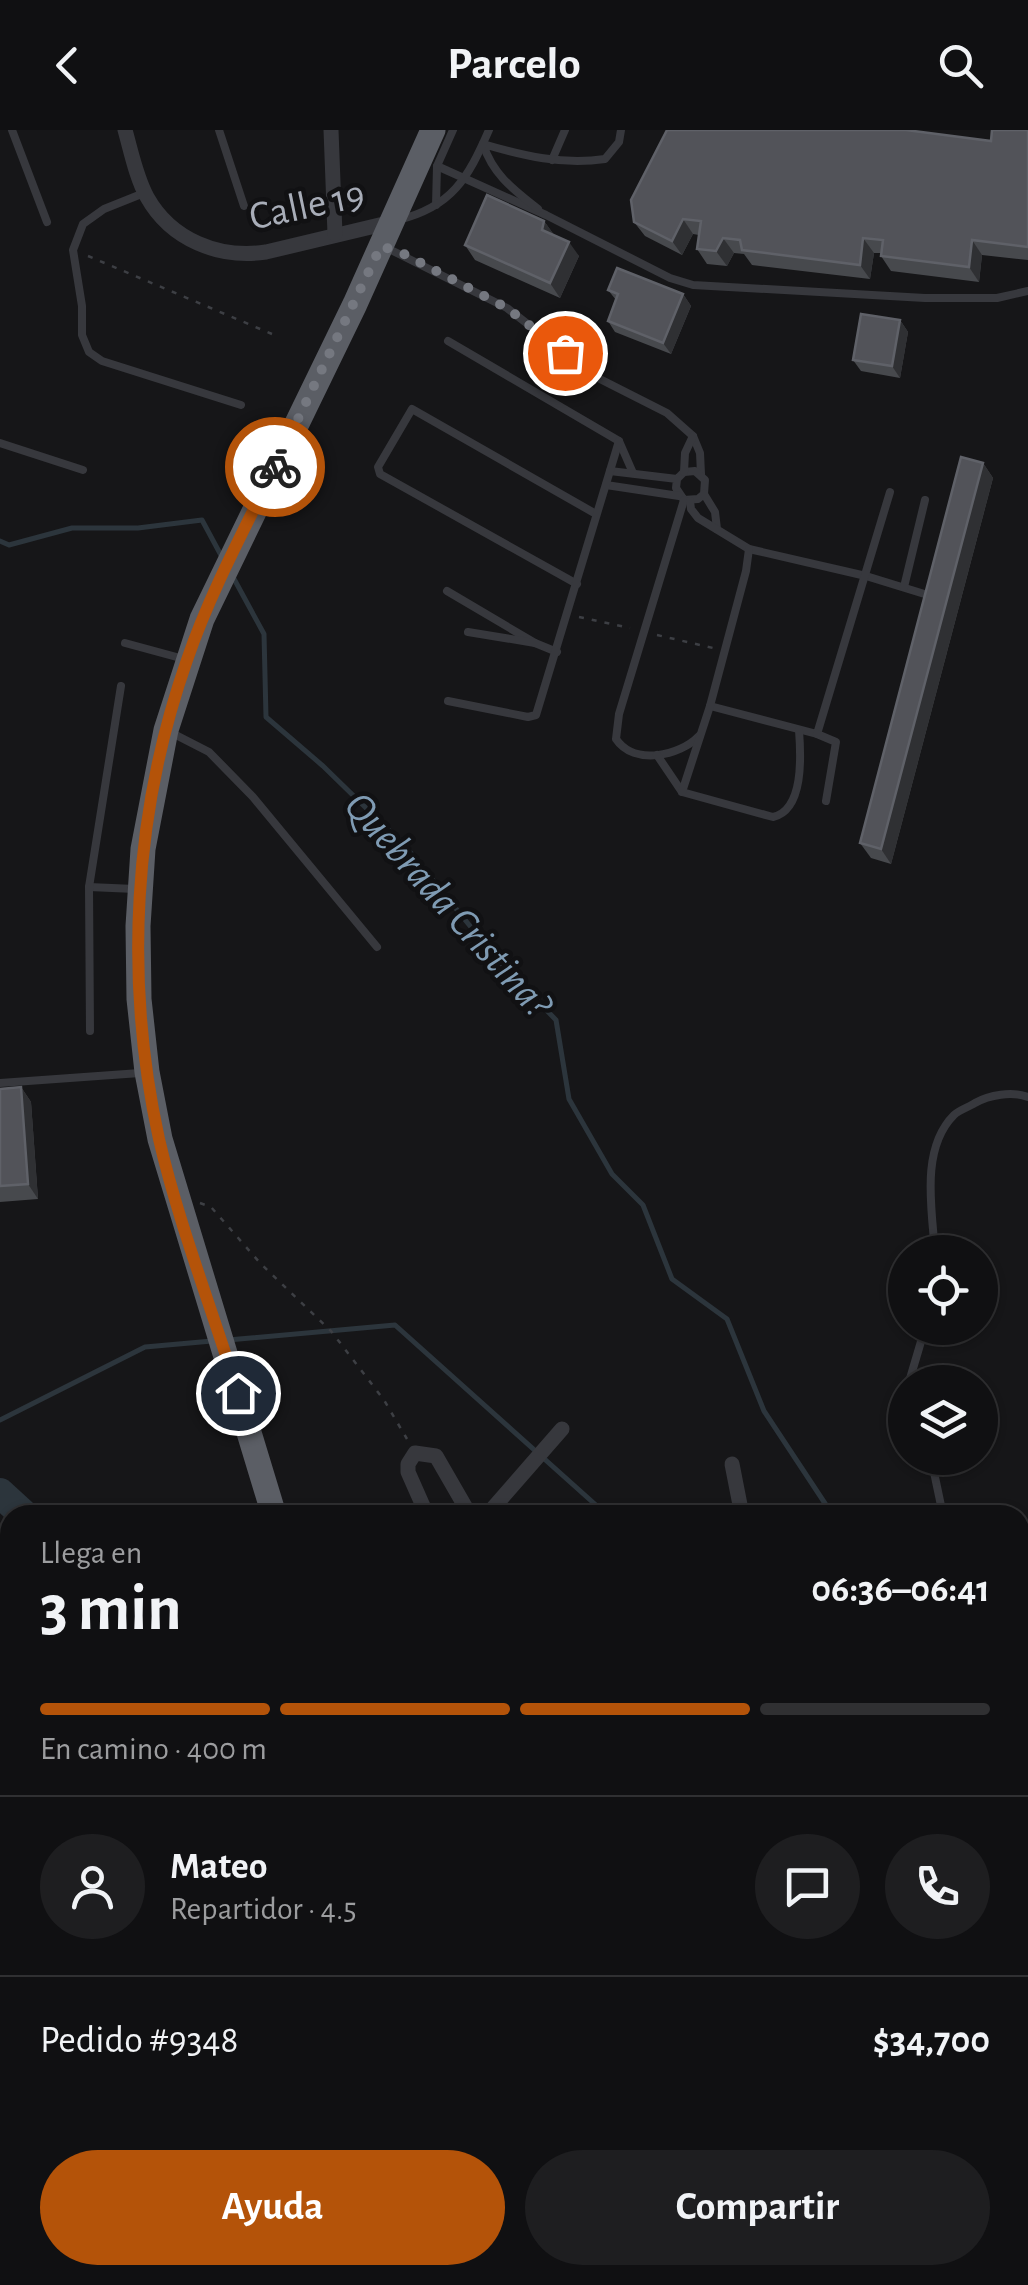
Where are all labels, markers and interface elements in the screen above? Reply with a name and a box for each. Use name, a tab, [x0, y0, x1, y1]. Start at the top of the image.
icon: back	[40, 38, 95, 93]
icon: search	[933, 38, 988, 93]
text: Parcelo	[447, 42, 581, 87]
street label: Calle 19	[246, 174, 368, 238]
pin	[523, 311, 608, 396]
icon: bag	[538, 326, 593, 381]
courier	[225, 417, 325, 517]
icon: bike	[248, 440, 303, 495]
water label: Quebrada Cristina?	[337, 785, 561, 1027]
map controls	[888, 1235, 998, 1475]
button: locate	[888, 1235, 998, 1345]
pin	[196, 1351, 281, 1436]
button: layers	[888, 1365, 998, 1475]
icon: home	[211, 1366, 266, 1421]
text: Llega en	[40, 1537, 142, 1569]
text: 06:36–06:41	[811, 1571, 990, 1609]
text: 3 min	[40, 1577, 182, 1642]
text: En camino · 400 m	[40, 1733, 267, 1765]
button: person	[40, 1834, 145, 1939]
button: chat	[755, 1834, 860, 1939]
button: phone	[885, 1834, 990, 1939]
text: Mateo	[170, 1848, 267, 1886]
text: Repartidor · 4.5	[170, 1893, 357, 1925]
text: Pedido #9348	[40, 2022, 239, 2060]
text: $34,700	[873, 2022, 990, 2060]
button: Ayuda	[40, 2150, 505, 2265]
button: Compartir	[525, 2150, 990, 2265]

